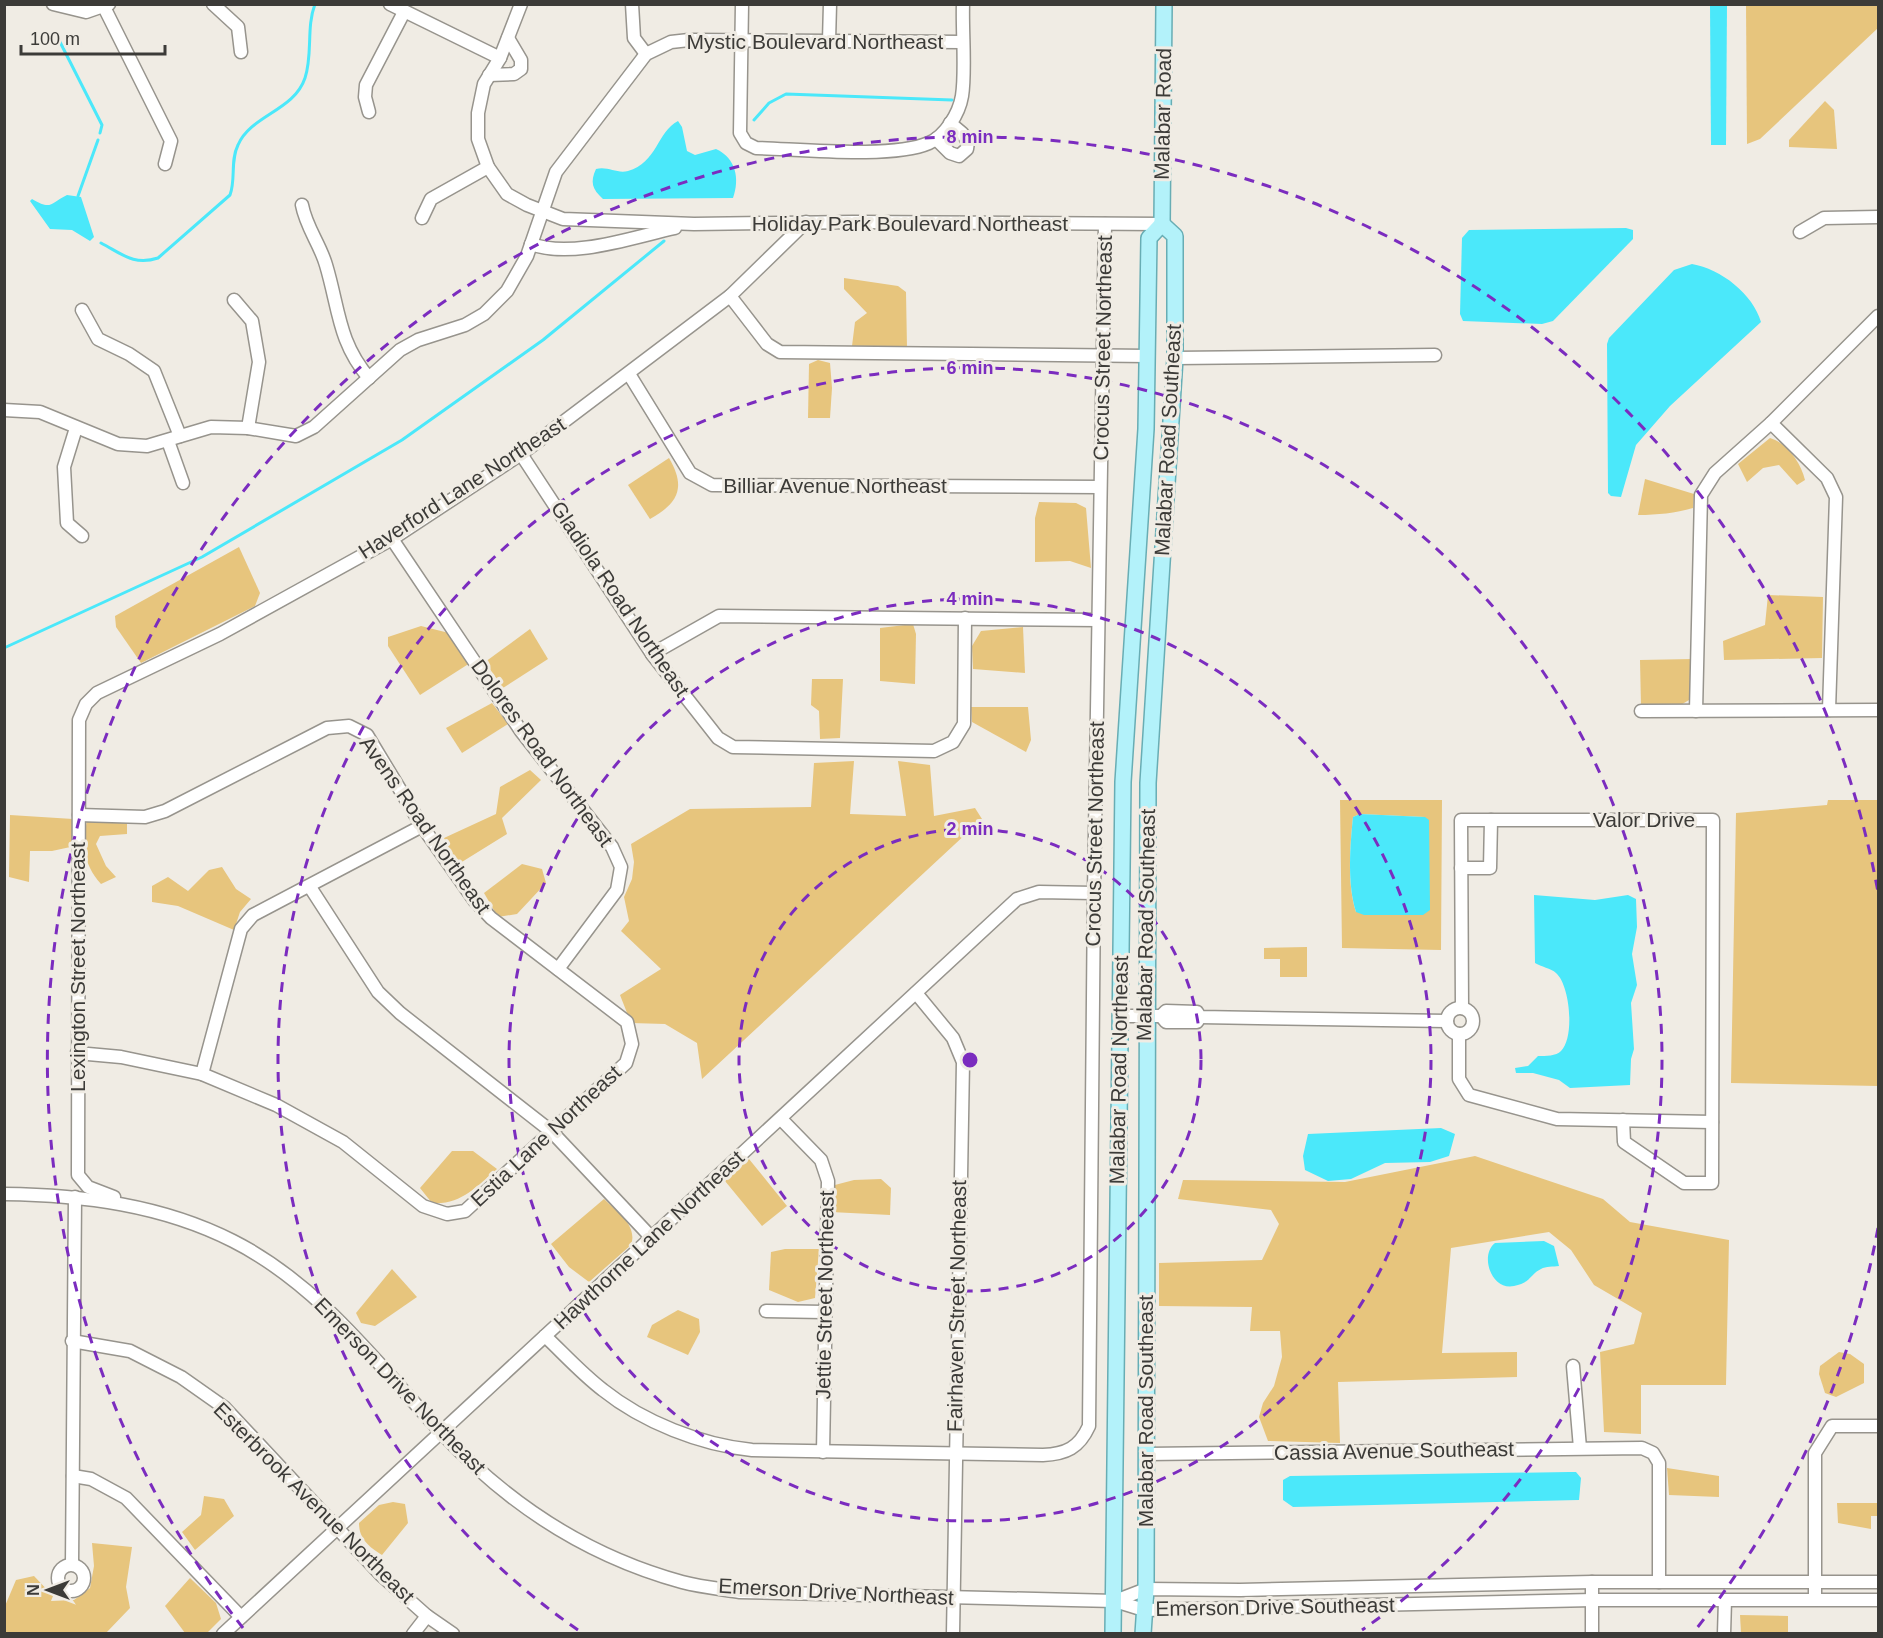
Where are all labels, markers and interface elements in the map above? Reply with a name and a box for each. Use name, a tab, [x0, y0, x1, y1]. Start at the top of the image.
scale bar	[21, 18, 165, 56]
text: 100 m	[30, 29, 80, 49]
street label: Mystic Boulevard Northeast	[687, 30, 944, 53]
street label: Malabar Road	[1150, 48, 1175, 180]
text: 8 min	[946, 127, 994, 147]
street label: Holiday Park Boulevard Northeast	[752, 212, 1068, 235]
street label: Crocus Street Northeast	[1089, 235, 1116, 461]
street label: Malabar Road Southeast	[1150, 323, 1185, 557]
text: 6 min	[946, 358, 994, 378]
street label: Haverford Lane Northeast	[354, 412, 569, 563]
street label: Billiar Avenue Northeast	[723, 474, 947, 497]
street label: Gladiola Road Northeast	[547, 497, 694, 701]
text: 4 min	[946, 589, 994, 609]
street label: Dolores Road Northeast	[467, 655, 618, 851]
street label: Crocus Street Northeast	[1081, 721, 1108, 947]
street label: Avens Road Northeast	[356, 732, 495, 918]
street label: Malabar Road Southeast	[1132, 808, 1159, 1041]
street label: Valor Drive	[1593, 808, 1695, 831]
text: 2 min	[946, 819, 994, 839]
street label: Lexington Street Northeast	[66, 842, 89, 1092]
street label: Malabar Road Northeast	[1105, 955, 1132, 1185]
centre of rings	[960, 1050, 980, 1070]
street label: Estia Lane Northeast	[466, 1060, 625, 1211]
street label: Hawthorne Lane Northeast	[549, 1146, 748, 1334]
street label: Fairhaven Street Northeast	[943, 1180, 970, 1432]
street label: Jettie Street Northeast	[811, 1190, 838, 1400]
street label: Emerson Drive Northeast	[310, 1293, 491, 1479]
street label: Malabar Road Southeast	[1134, 1295, 1157, 1527]
street label: Esterbrook Avenue Northeast	[209, 1398, 419, 1608]
street label: Cassia Avenue Southeast	[1274, 1437, 1514, 1464]
north arrow	[18, 1560, 78, 1620]
street label: Emerson Drive Northeast	[718, 1574, 955, 1609]
text: N	[25, 1584, 42, 1596]
street label: Emerson Drive Southeast	[1155, 1593, 1395, 1620]

